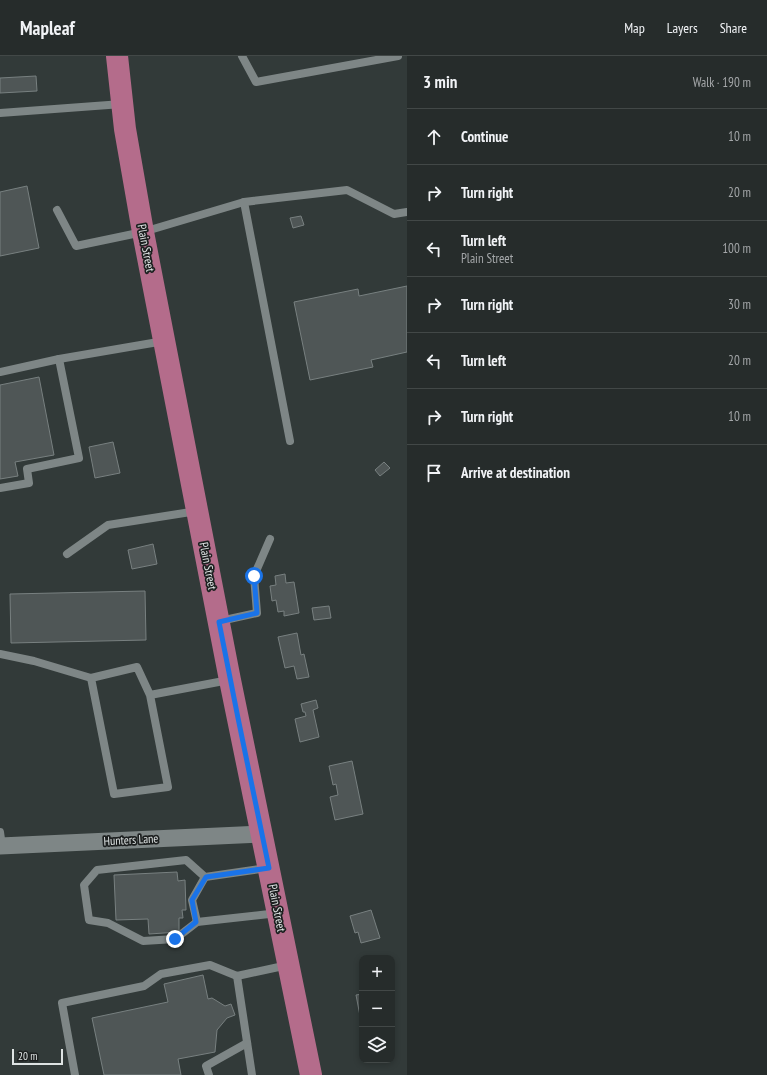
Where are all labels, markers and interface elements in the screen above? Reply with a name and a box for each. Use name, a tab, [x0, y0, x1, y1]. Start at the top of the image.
text: Mapleaf	[20, 16, 75, 40]
text: Map	[624, 19, 645, 37]
text: Layers	[667, 19, 698, 37]
text: Share	[720, 19, 747, 37]
text: 3 min	[423, 71, 457, 93]
text: Walk · 190 m	[693, 74, 751, 91]
icon: ahead	[423, 126, 445, 148]
text: Continue	[461, 127, 508, 146]
text: 10 m	[728, 128, 751, 145]
icon: right	[423, 182, 445, 204]
text: Turn right	[461, 183, 513, 202]
text: 20 m	[728, 184, 751, 201]
street label: Plain Street	[135, 223, 159, 274]
text: Turn left	[461, 231, 506, 250]
icon: left	[423, 238, 445, 260]
text: 100 m	[722, 240, 751, 257]
text: Plain Street	[461, 250, 513, 267]
icon: right	[423, 294, 445, 316]
text: Turn right	[461, 295, 513, 314]
text: 30 m	[728, 296, 751, 313]
icon: left	[423, 350, 445, 372]
text: Turn left	[461, 351, 506, 370]
text: 20 m	[728, 352, 751, 369]
icon: right	[423, 406, 445, 428]
text: Turn right	[461, 407, 513, 426]
text: 10 m	[728, 408, 751, 425]
icon: arrive	[423, 462, 445, 484]
text: Arrive at destination	[461, 463, 570, 482]
street label: Plain Street	[197, 541, 221, 592]
route start	[245, 567, 263, 585]
street label: Hunters Lane	[103, 831, 159, 848]
street label: Plain Street	[266, 883, 290, 934]
route end	[166, 930, 184, 948]
map controls	[359, 955, 395, 1063]
button: +	[359, 955, 395, 991]
button: −	[359, 991, 395, 1027]
button: layers	[359, 1027, 395, 1063]
scale bar	[12, 1047, 63, 1066]
text: 20 m	[18, 1049, 37, 1063]

